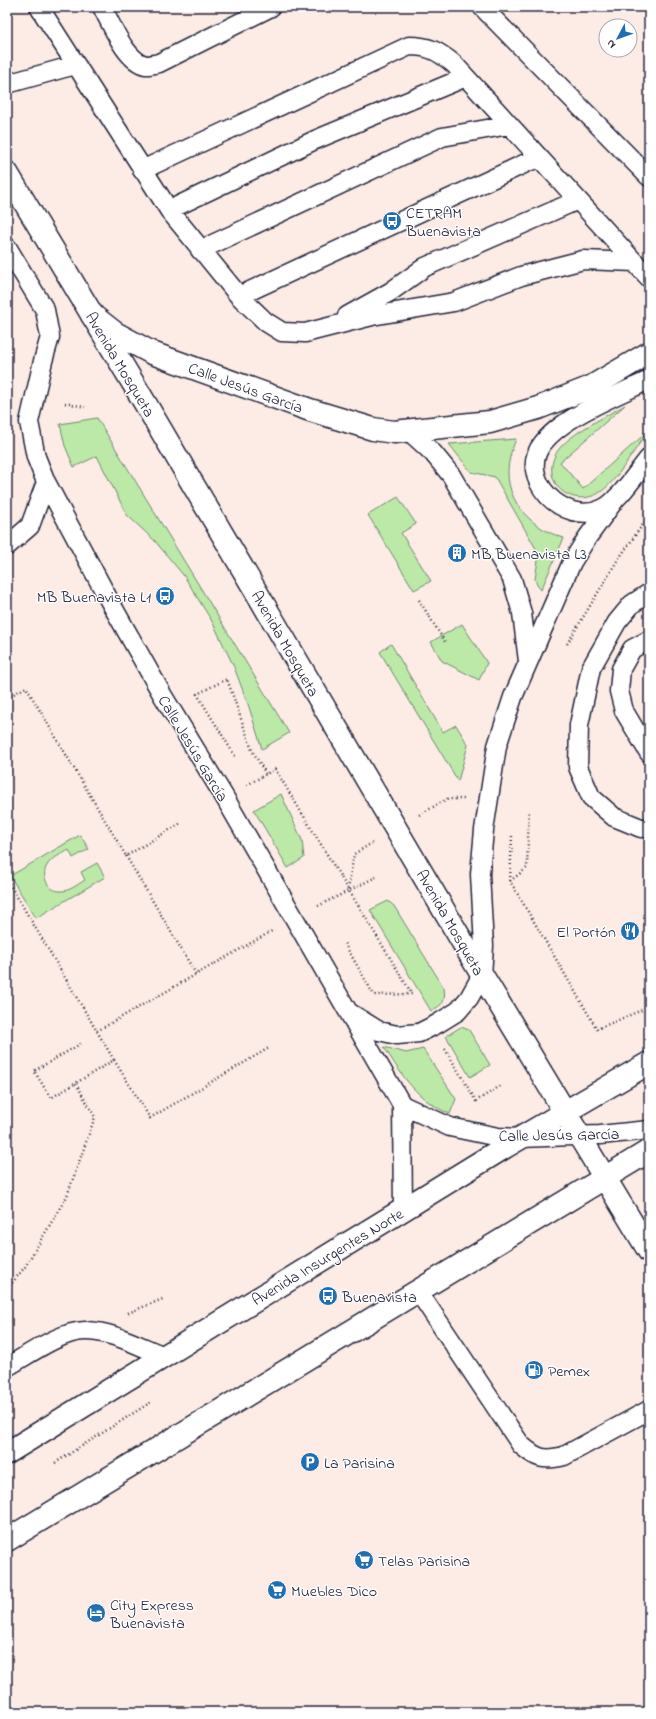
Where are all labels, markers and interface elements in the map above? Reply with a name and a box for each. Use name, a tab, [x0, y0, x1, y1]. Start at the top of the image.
north arrow	[598, 18, 638, 58]
text: N	[603, 36, 620, 52]
place label: CETRAM Buenavista	[405, 202, 481, 244]
bus stop icon: CETRAM Buenavista	[381, 210, 403, 232]
street label: Avenida Mosqueta	[78, 308, 160, 422]
street label: Calle Jesús García	[185, 357, 306, 421]
building icon: MB Buenavista L3	[446, 542, 468, 564]
place label: MB Buenavista L3	[471, 543, 587, 567]
bus stop icon: MB Buenavista L1	[154, 585, 176, 607]
place label: MB Buenavista L1	[37, 586, 151, 610]
street label: Avenida Mosqueta	[244, 586, 324, 702]
street label: Calle Jesús García	[151, 691, 234, 807]
street label: Avenida Mosqueta	[409, 865, 489, 981]
restaurant icon: El Portón	[619, 920, 641, 942]
place label: El Portón	[556, 921, 616, 945]
street label: Calle Jesús García	[499, 1123, 620, 1149]
street label: Avenida Insurgentes Norte	[247, 1202, 409, 1313]
bus stop icon: Buenavista	[317, 1285, 339, 1307]
place label: Buenavista	[341, 1286, 417, 1310]
fuel station icon: Pemex	[523, 1359, 545, 1381]
place label: Pemex	[548, 1360, 590, 1384]
parking icon: La Parisina	[299, 1451, 321, 1473]
place label: La Parisina	[324, 1452, 395, 1476]
supermarket icon: Telas Parisina	[353, 1549, 375, 1571]
place label: Telas Parisina	[378, 1550, 470, 1574]
supermarket icon: Muebles Dico	[266, 1579, 288, 1601]
place label: Muebles Dico	[291, 1580, 377, 1604]
place label: City Express Buenavista	[109, 1594, 194, 1636]
hotel icon: City Express Buenavista	[85, 1602, 107, 1624]

